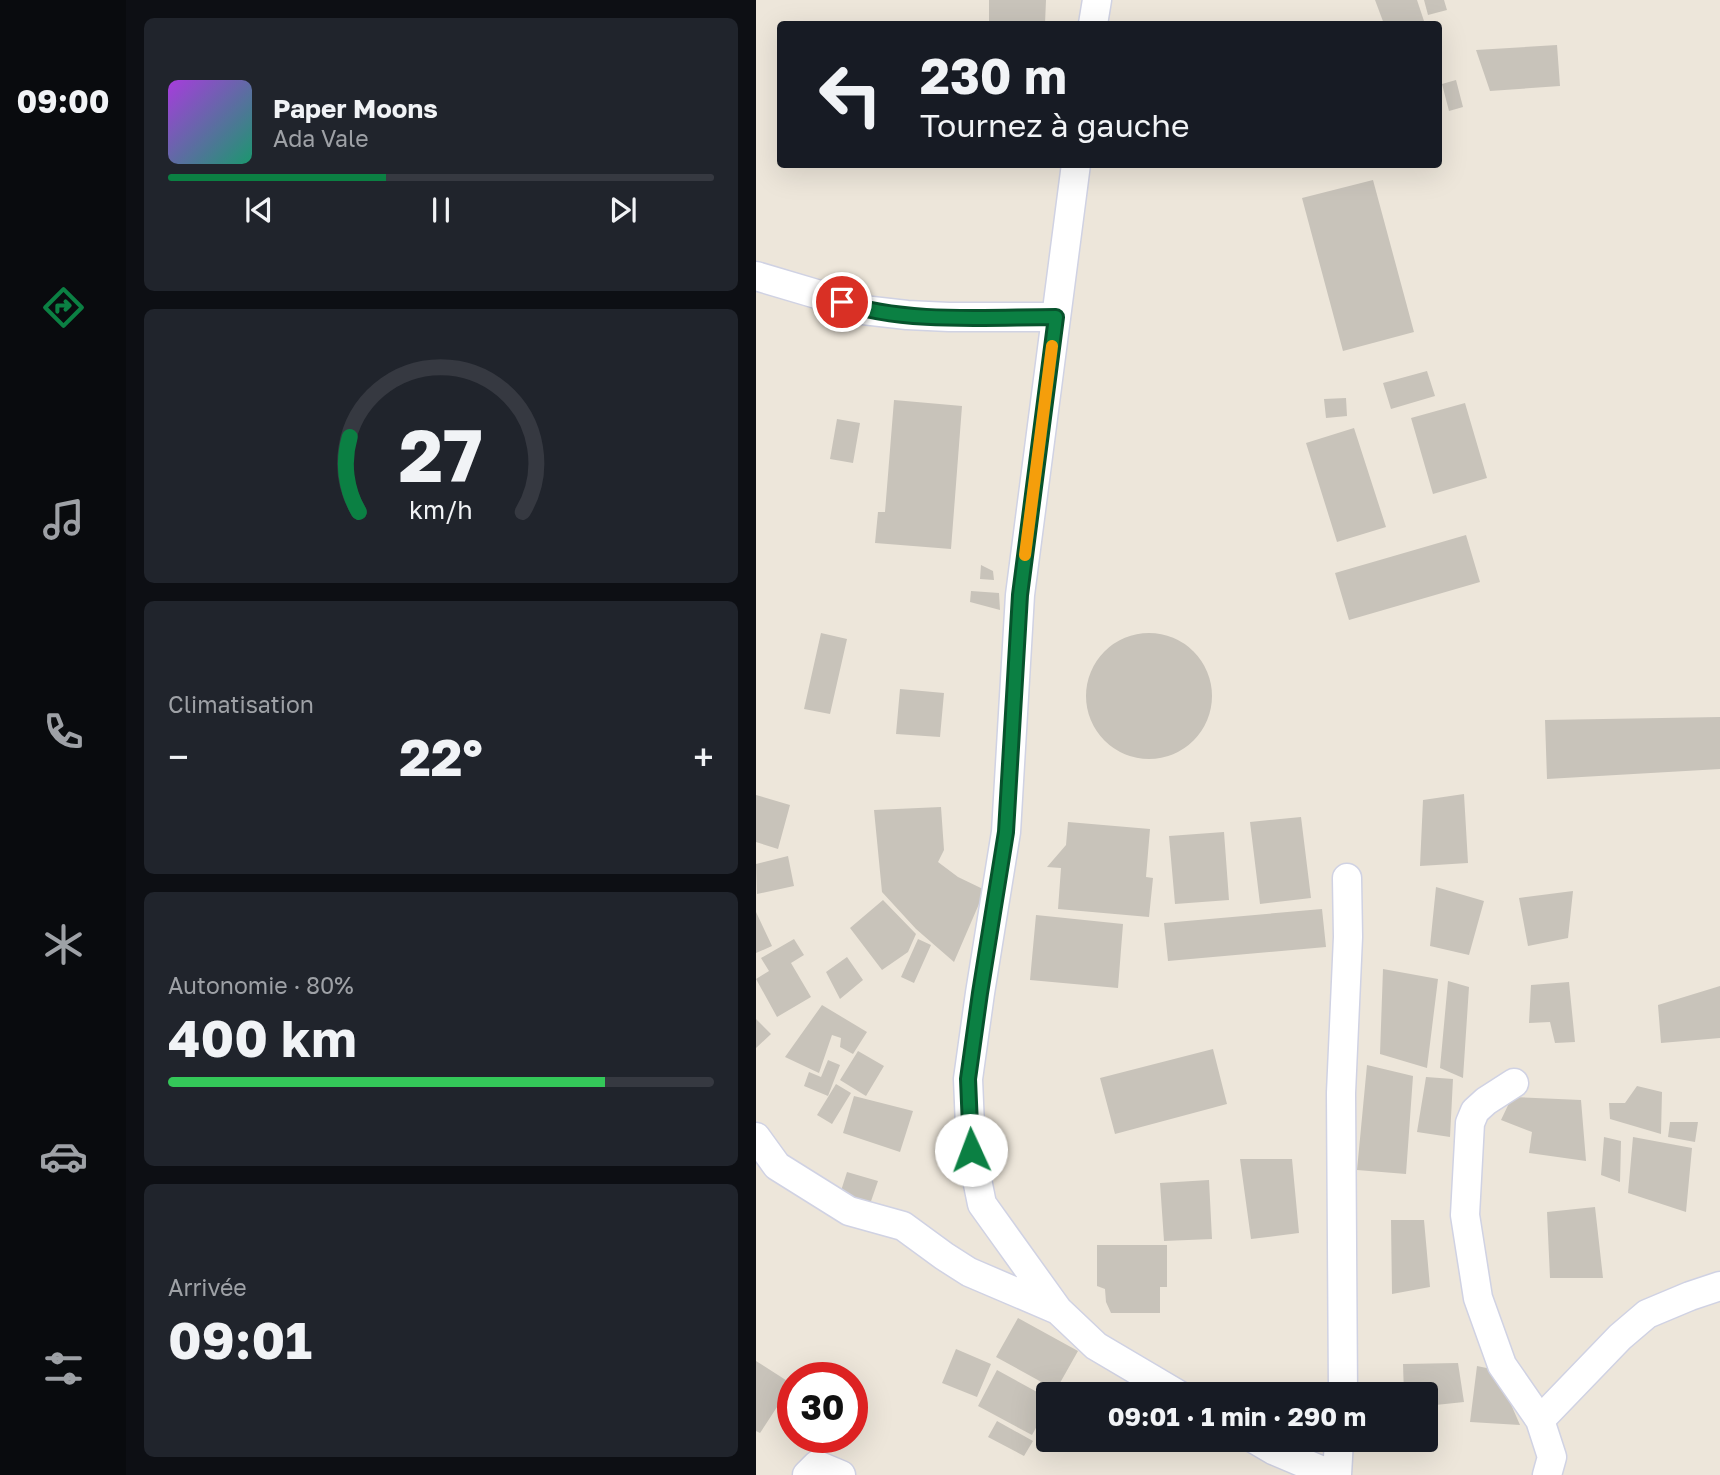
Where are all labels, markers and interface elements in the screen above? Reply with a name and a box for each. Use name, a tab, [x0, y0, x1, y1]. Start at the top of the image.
text: 230 m	[920, 46, 1067, 105]
icon: left	[805, 49, 896, 140]
text: 09:00	[17, 82, 109, 120]
text: Paper Moons	[273, 93, 438, 124]
text: Tournez à gauche	[920, 106, 1189, 144]
text: Ada Vale	[273, 124, 369, 152]
icon: previous	[240, 191, 278, 229]
icon: pause	[422, 191, 460, 229]
icon: next	[604, 191, 642, 229]
pin	[812, 272, 872, 332]
icon: directions	[39, 283, 88, 332]
icon: arrive	[823, 283, 861, 321]
text: 27	[399, 412, 483, 499]
text: km/h	[409, 494, 473, 525]
icon: music	[39, 495, 88, 544]
text: Climatisation	[168, 690, 314, 718]
icon: phone	[39, 707, 88, 756]
text: 22°	[399, 725, 483, 787]
text: −	[168, 734, 189, 779]
text: +	[693, 734, 714, 779]
icon: climate	[39, 920, 88, 969]
text: Autonomie · 80%	[168, 971, 354, 999]
text: 400 km	[168, 1006, 357, 1068]
position arrow	[934, 1113, 1008, 1187]
icon: car	[39, 1132, 88, 1181]
text: Arrivée	[168, 1273, 247, 1301]
text: 09:01	[168, 1308, 312, 1370]
icon: filters	[39, 1344, 88, 1393]
speed limit sign: 30	[777, 1362, 868, 1453]
text: 09:01 · 1 min · 290 m	[1108, 1401, 1366, 1432]

